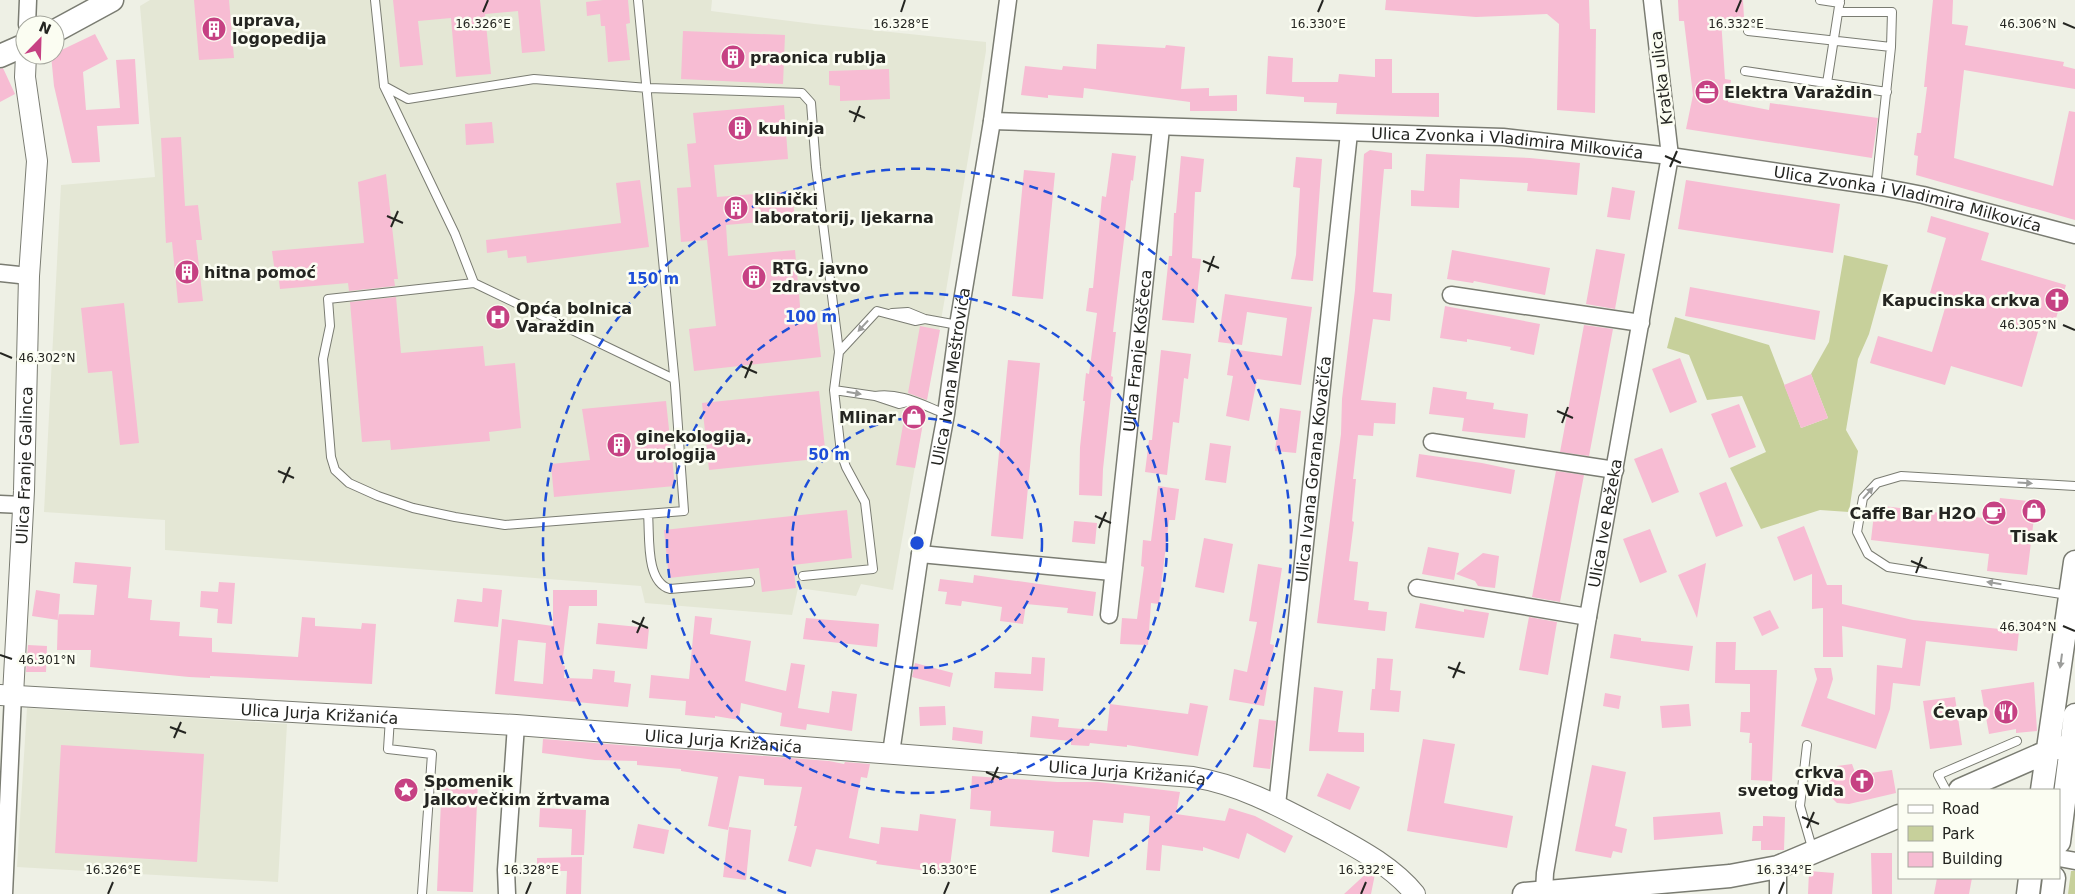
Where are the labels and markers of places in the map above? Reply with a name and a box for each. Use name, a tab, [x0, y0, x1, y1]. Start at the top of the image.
place label: uprava, logopedija	[232, 11, 326, 48]
building icon: uprava, logopedija	[201, 16, 227, 42]
building icon: praonica rublja	[720, 44, 746, 70]
place label: praonica rublja	[750, 48, 886, 67]
office icon: Elektra Varaždin	[1694, 79, 1720, 105]
place label: Elektra Varaždin	[1724, 83, 1872, 102]
building icon: kuhinja	[727, 115, 753, 141]
place label: kuhinja	[758, 119, 825, 138]
place label: klinički laboratorij, ljekarna	[754, 190, 934, 227]
building icon: klinički laboratorij, ljekarna	[723, 195, 749, 221]
building icon: hitna pomoć	[174, 259, 200, 285]
place label: RTG, javno zdravstvo	[772, 259, 868, 296]
place label: hitna pomoć	[204, 263, 316, 282]
building icon: RTG, javno zdravstvo	[741, 264, 767, 290]
church icon: Kapucinska crkva	[2044, 287, 2070, 313]
place label: Kapucinska crkva	[1882, 291, 2040, 310]
place label: Opća bolnica Varaždin	[516, 299, 632, 336]
hospital icon: Opća bolnica Varaždin	[485, 304, 511, 330]
shop icon: Mlinar	[901, 404, 927, 430]
place label: Mlinar	[839, 408, 896, 427]
place label: ginekologija, urologija	[636, 427, 752, 464]
building icon: ginekologija, urologija	[606, 432, 632, 458]
shop icon: Tisak	[2021, 498, 2047, 524]
cafe icon: Caffe Bar H2O	[1981, 500, 2007, 526]
place label: Caffe Bar H2O	[1850, 504, 1976, 523]
place label: Tisak	[2010, 527, 2058, 546]
centre of rings	[908, 534, 926, 552]
restaurant icon: Ćevap	[1993, 699, 2019, 725]
place label: Ćevap	[1933, 703, 1988, 722]
place label: crkva svetog Vida	[1738, 763, 1844, 800]
church icon: crkva svetog Vida	[1849, 768, 1875, 794]
place label: Spomenik Jalkovečkim žrtvama	[423, 772, 610, 809]
place icon: Spomenik Jalkovečkim žrtvama	[393, 777, 419, 803]

